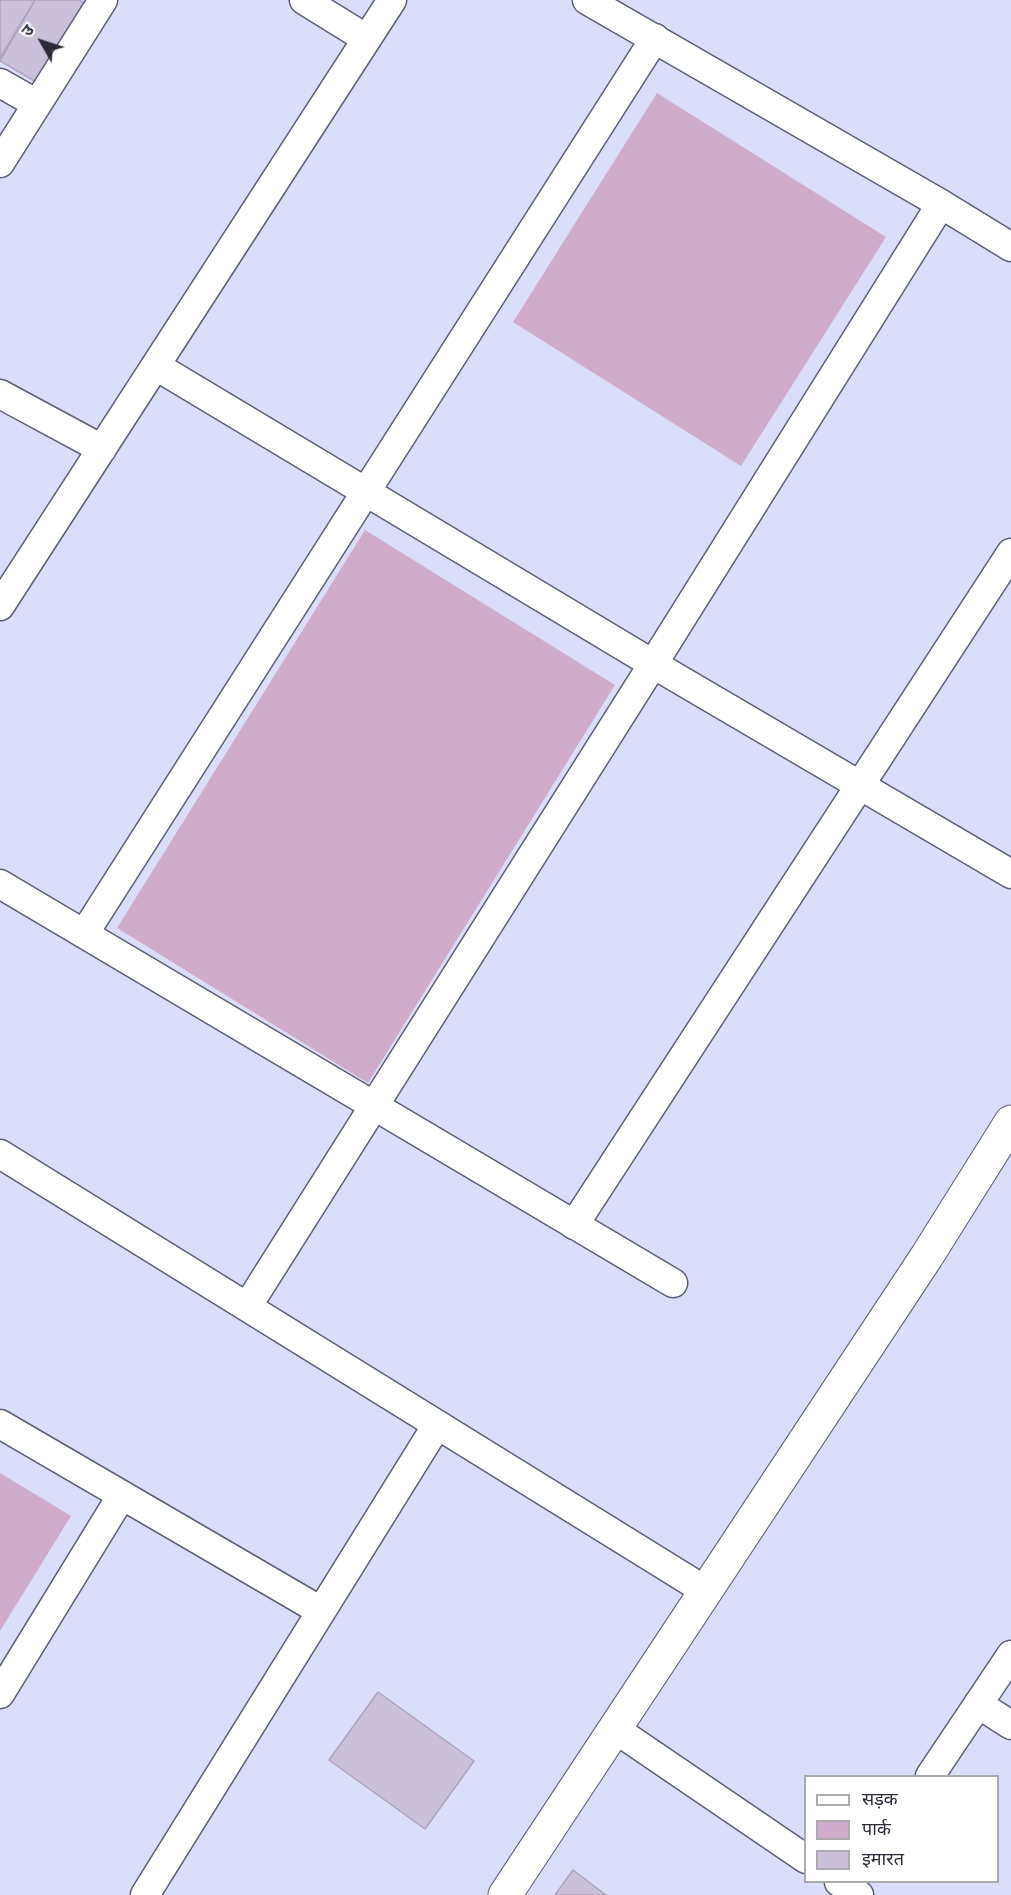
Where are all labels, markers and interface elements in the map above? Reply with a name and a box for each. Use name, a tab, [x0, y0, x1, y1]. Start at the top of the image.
north arrow	[12, 12, 72, 72]
text: उ	[17, 21, 38, 40]
legend	[804, 1775, 999, 1883]
text: सड़क	[862, 1788, 898, 1810]
text: पार्क	[862, 1818, 891, 1840]
text: इमारत	[862, 1848, 904, 1870]

